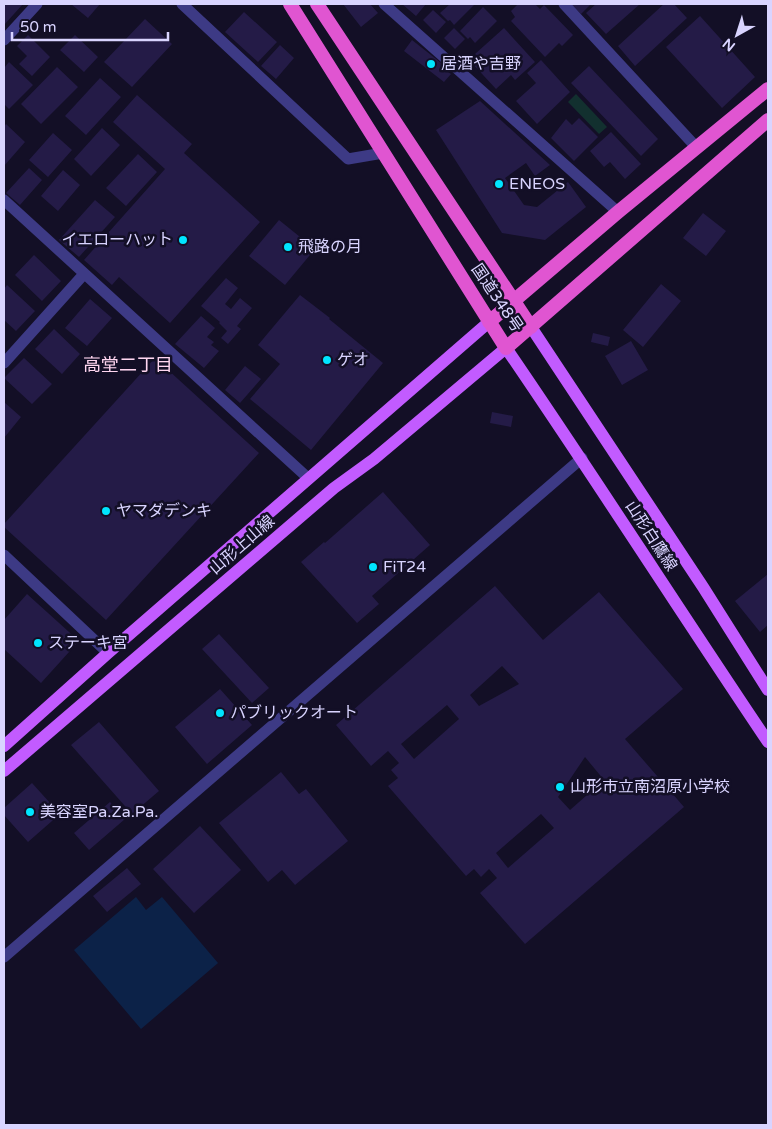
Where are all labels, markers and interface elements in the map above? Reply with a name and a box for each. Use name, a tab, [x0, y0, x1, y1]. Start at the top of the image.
scale bar	[12, 10, 169, 42]
north arrow	[712, 10, 762, 60]
text: 50 m	[20, 18, 57, 36]
text: N	[719, 35, 739, 55]
place label: 居酒や吉野	[441, 54, 521, 74]
marker: 居酒や吉野	[425, 58, 437, 70]
place label: ENEOS	[509, 174, 565, 194]
marker: ENEOS	[493, 178, 505, 190]
place label: イエローハット	[61, 230, 173, 250]
marker: イエローハット	[177, 234, 189, 246]
place label: 飛路の月	[298, 237, 362, 257]
marker: 飛路の月	[282, 241, 294, 253]
street label: 国道348号	[467, 260, 527, 336]
place label: ゲオ	[337, 350, 369, 370]
district label: 高堂二丁目	[83, 354, 173, 376]
marker: ゲオ	[321, 354, 333, 366]
street label: 山形白鷹線	[621, 497, 681, 575]
place label: ヤマダデンキ	[116, 501, 212, 521]
marker: ヤマダデンキ	[100, 505, 112, 517]
street label: 山形上山線	[205, 511, 279, 579]
place label: FiT24	[383, 557, 426, 577]
marker: FiT24	[367, 561, 379, 573]
place label: ステーキ宮	[48, 633, 128, 653]
marker: ステーキ宮	[32, 637, 44, 649]
place label: パブリックオート	[230, 703, 358, 723]
marker: パブリックオート	[214, 707, 226, 719]
place label: 山形市立南沼原小学校	[570, 777, 730, 797]
marker: 山形市立南沼原小学校	[554, 781, 566, 793]
place label: 美容室Pa.Za.Pa.	[40, 802, 158, 822]
marker: 美容室Pa.Za.Pa.	[24, 806, 36, 818]

